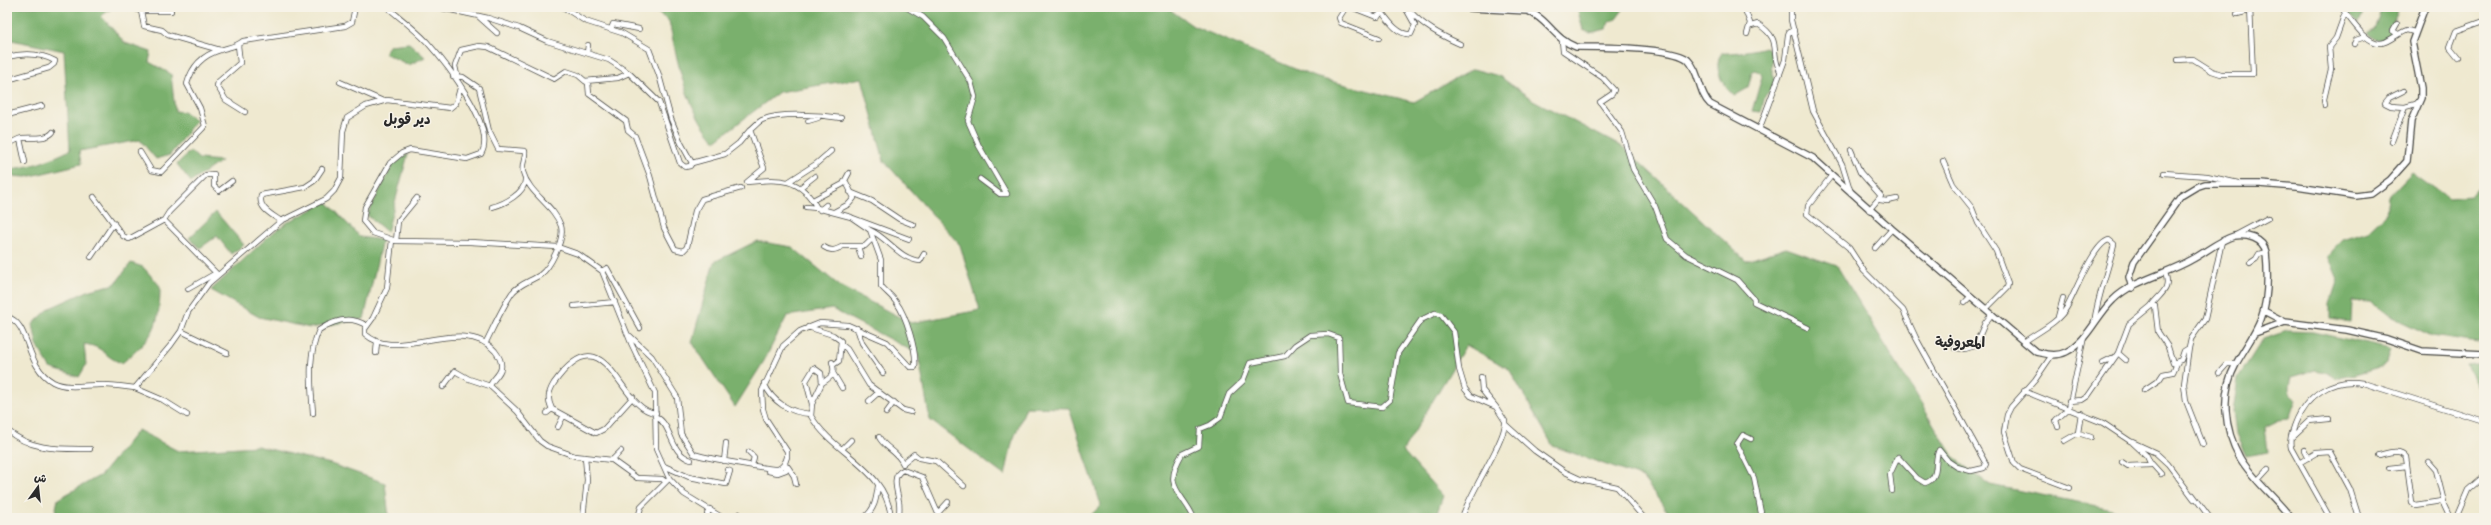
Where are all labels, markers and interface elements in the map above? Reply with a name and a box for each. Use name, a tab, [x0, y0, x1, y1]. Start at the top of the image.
district label: دير قوبل	[383, 110, 431, 129]
district label: المعروفية	[1935, 333, 1985, 351]
north arrow	[18, 467, 58, 507]
text: ش	[33, 469, 48, 486]

